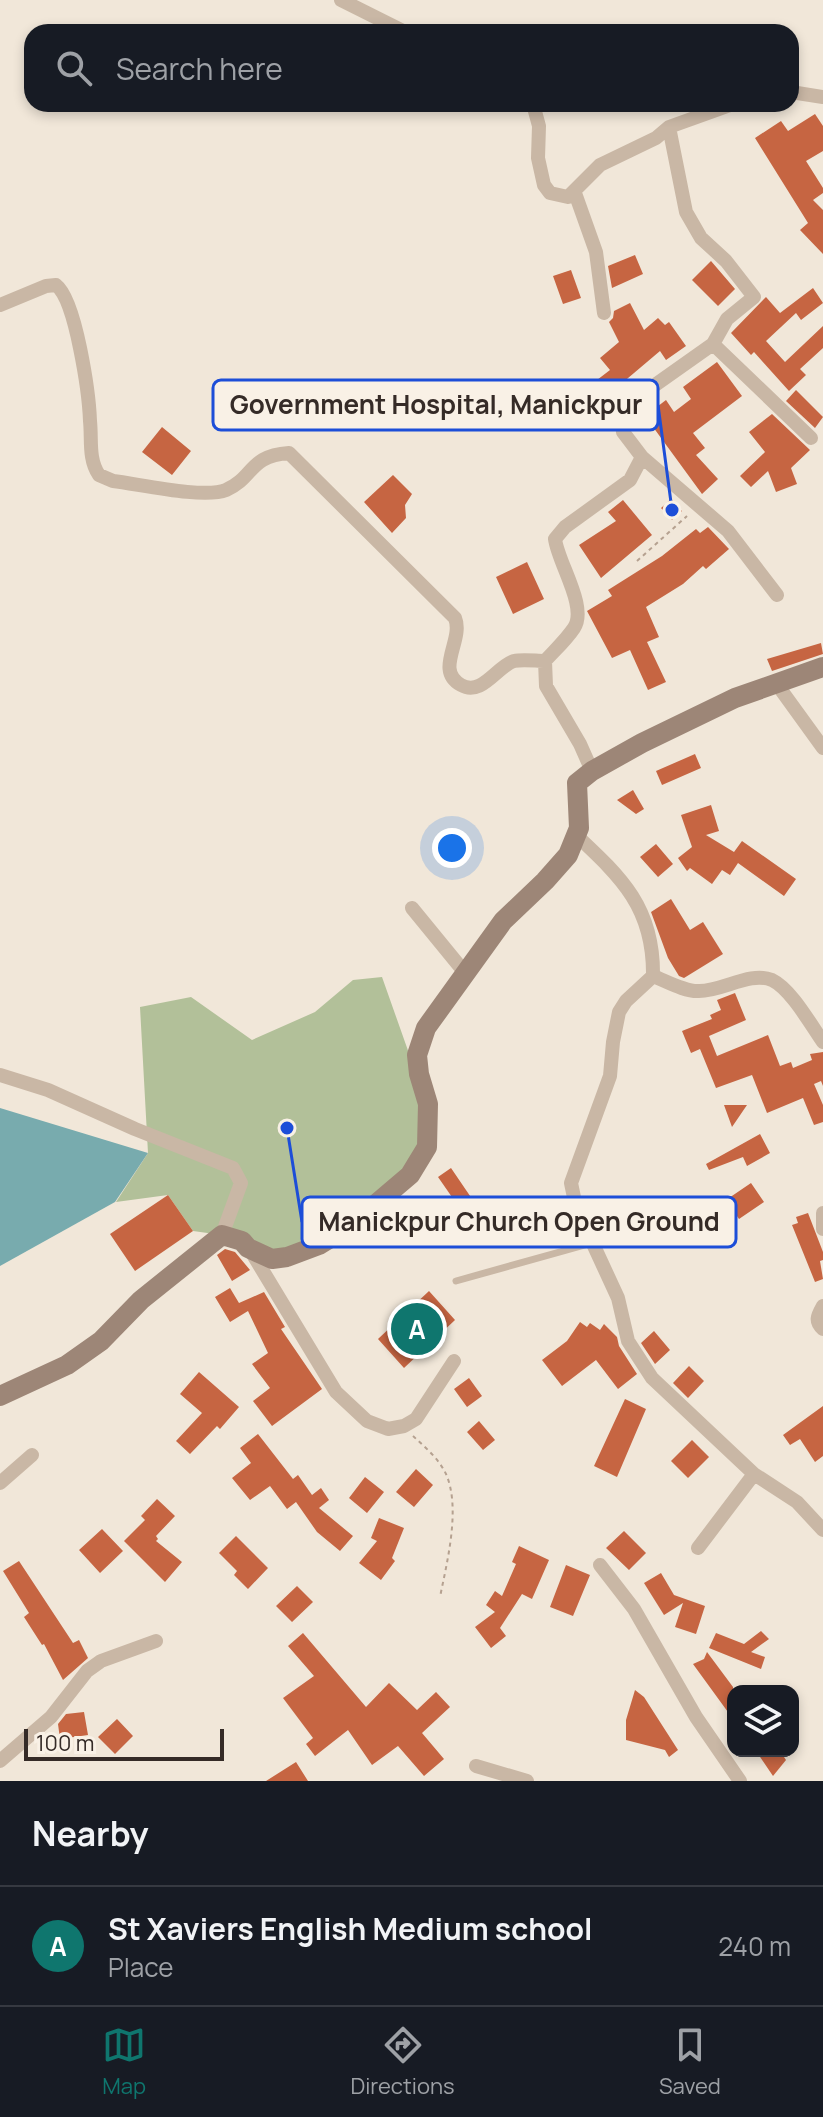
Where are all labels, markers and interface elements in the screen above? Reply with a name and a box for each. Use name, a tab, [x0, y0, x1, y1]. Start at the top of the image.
search box	[24, 24, 799, 112]
icon: search	[52, 46, 96, 90]
text: Search here	[116, 48, 283, 89]
callout: Government Hospital, Manickpur	[213, 380, 658, 430]
text: Government Hospital, Manickpur	[230, 386, 642, 422]
your location	[432, 828, 472, 868]
callout: Manickpur Church Open Ground	[302, 1197, 736, 1247]
text: Manickpur Church Open Ground	[318, 1203, 720, 1239]
pin: A	[391, 1299, 443, 1359]
map controls	[727, 1685, 799, 1757]
button: layers	[727, 1685, 799, 1757]
scale bar	[24, 1725, 224, 1761]
text: 100 m	[36, 1728, 94, 1758]
text: Nearby	[32, 1810, 148, 1856]
text: St Xaviers English Medium school	[108, 1908, 593, 1949]
text: A	[49, 1928, 67, 1964]
text: 240 m	[718, 1928, 791, 1964]
text: Place	[108, 1949, 173, 1985]
tab: Map	[102, 2023, 146, 2101]
tab: Directions	[350, 2023, 455, 2101]
tab: Saved	[659, 2023, 721, 2101]

